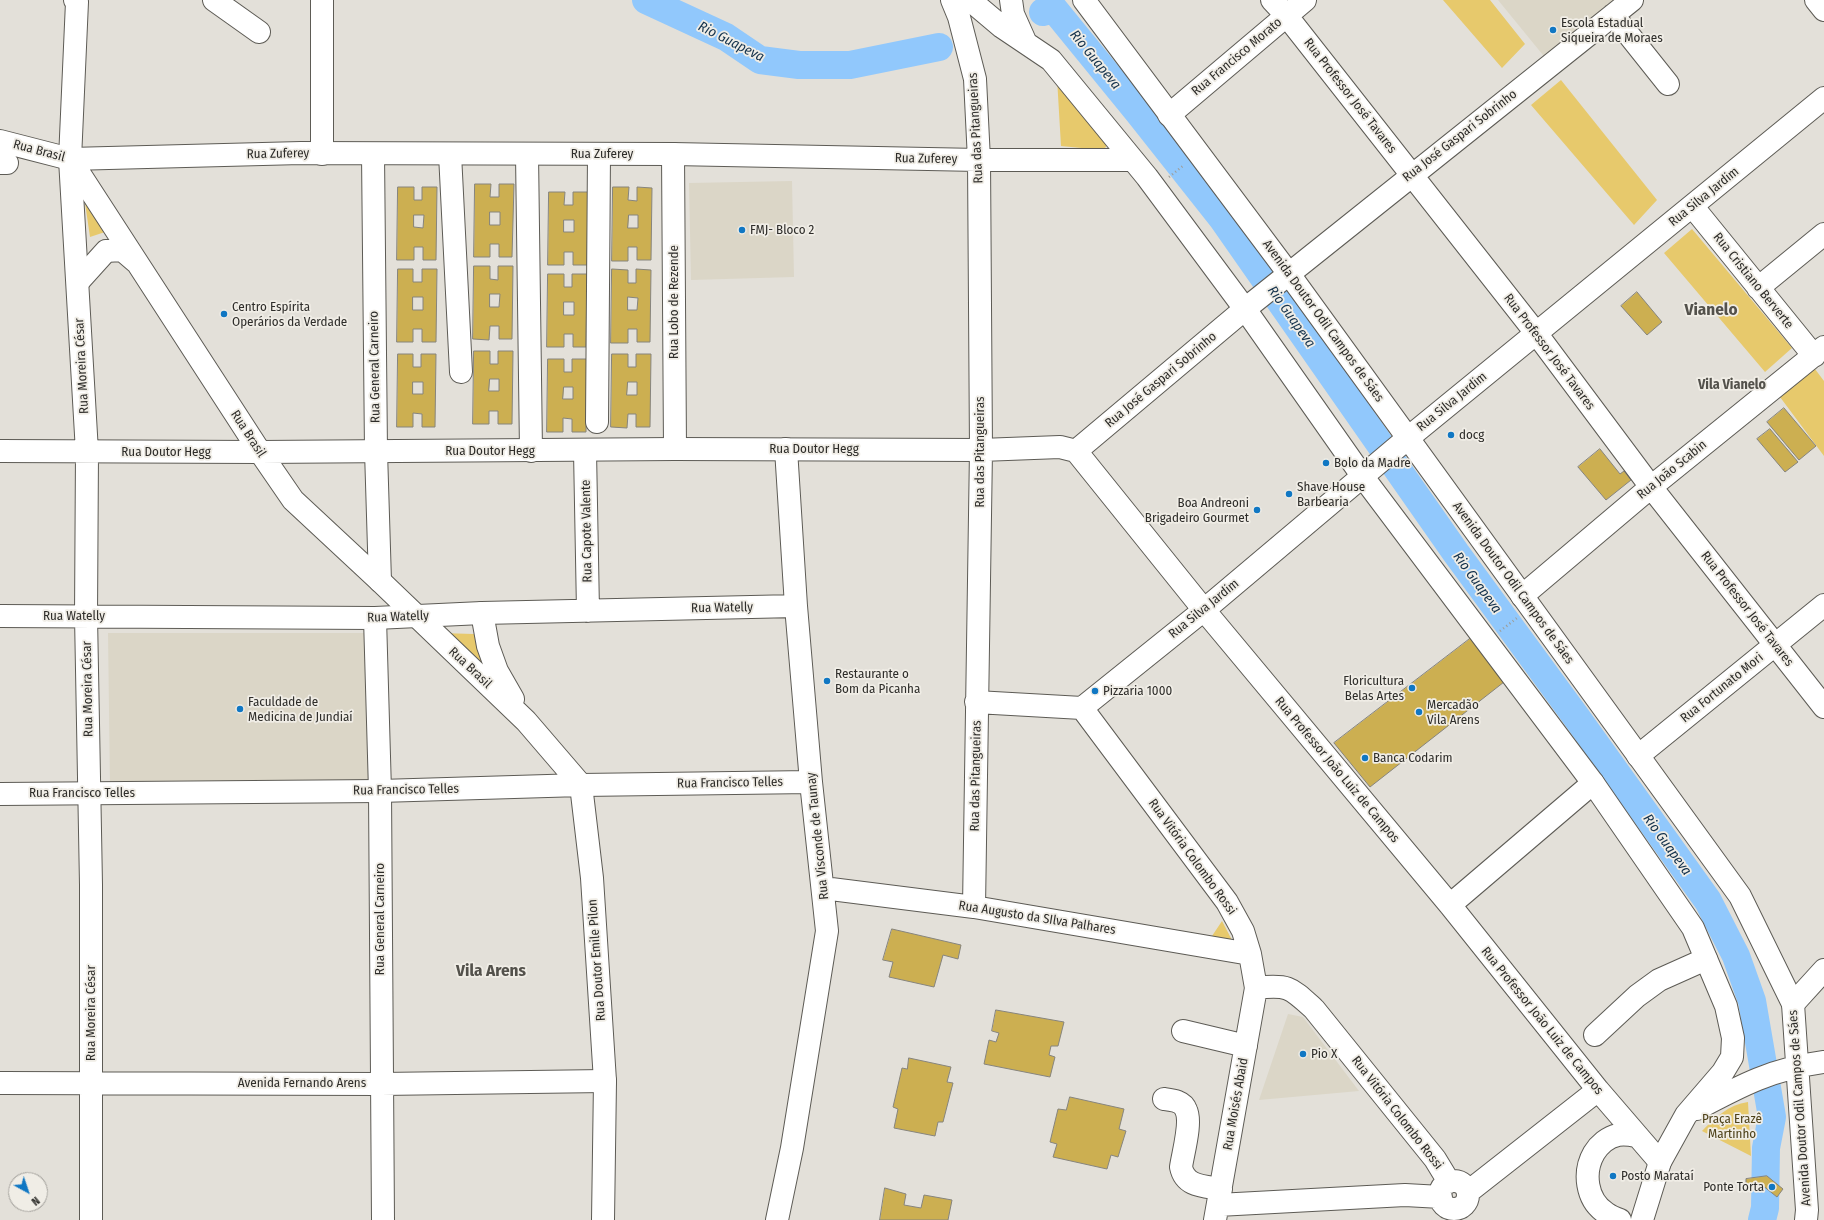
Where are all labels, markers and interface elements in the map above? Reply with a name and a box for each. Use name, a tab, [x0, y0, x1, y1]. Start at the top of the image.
street label: Rua Francisco Morato	[1189, 15, 1285, 99]
place label: Escola Estadual Siqueira de Moraes	[1561, 15, 1663, 46]
water label: Rio Guapeva	[695, 18, 767, 66]
marker: Escola Estadual Siqueira de Moraes	[1548, 25, 1558, 35]
water label: Rio Guapeva	[1066, 27, 1124, 93]
street label: Rua Professor José Tavares	[1300, 35, 1400, 157]
street label: Rua das Pitangueiras	[965, 72, 987, 184]
street label: Rua José Gaspari Sobrinho	[1400, 87, 1520, 185]
street label: Rua Brasil	[11, 137, 67, 165]
street label: Rua Zuferey	[247, 146, 309, 162]
street label: Rua Zuferey	[571, 146, 633, 162]
street label: Rua Zuferey	[895, 151, 957, 167]
street label: Rua Silva Jardim	[1666, 164, 1742, 230]
place label: FMJ- Bloco 2	[750, 222, 814, 238]
marker: FMJ- Bloco 2	[737, 225, 747, 235]
street label: Rua Cristiano Berverte	[1710, 230, 1796, 332]
street label: Avenida Doutor Odil Campos de Sáes	[1259, 237, 1387, 405]
street label: Rua Lobo de Rezende	[666, 245, 682, 359]
water label: Rio Guapeva	[1264, 283, 1318, 351]
street label: Rua Professor José Tavares	[1500, 291, 1598, 413]
place label: Centro Espírita Operários da Verdade	[232, 299, 347, 330]
district label: Vianelo	[1685, 300, 1737, 320]
marker: Centro Espírita Operários da Verdade	[219, 309, 229, 319]
street label: Rua General Carneiro	[366, 311, 384, 423]
street label: Rua Moreira César	[72, 318, 92, 414]
street label: Rua José Gaspari Sobrinho	[1102, 329, 1220, 431]
street label: Rua Silva Jardim	[1414, 369, 1490, 435]
district label: Vila Vianelo	[1698, 377, 1766, 393]
street label: Rua das Pitangueiras	[972, 396, 988, 508]
street label: Rua Brasil	[227, 407, 269, 461]
place label: docg	[1459, 427, 1484, 443]
marker: docg	[1446, 430, 1456, 440]
street label: Rua João Scabin	[1634, 437, 1710, 503]
street label: Rua Doutor Hegg	[769, 441, 859, 457]
street label: Rua Doutor Hegg	[445, 443, 535, 459]
street label: Rua Doutor Hegg	[121, 444, 211, 460]
place label: Bolo da Madre	[1334, 455, 1411, 471]
marker: Bolo da Madre	[1321, 458, 1331, 468]
street label: Rua Capote Valente	[578, 479, 596, 583]
place label: Shave House Barbearia	[1297, 479, 1365, 510]
marker: Shave House Barbearia	[1284, 489, 1294, 499]
place label: Boa Andreoni Brigadeiro Gourmet	[1145, 495, 1249, 526]
street label: Avenida Doutor Odil Campos de Sáes	[1449, 499, 1577, 667]
marker: Boa Andreoni Brigadeiro Gourmet	[1252, 505, 1262, 515]
street label: Rua Professor José Tavares	[1697, 548, 1797, 670]
water label: Rio Guapeva	[1449, 549, 1505, 617]
street label: Rua Silva Jardim	[1166, 576, 1242, 642]
street label: Rua Watelly	[691, 600, 753, 616]
street label: Rua Watelly	[43, 608, 105, 624]
street label: Rua Watelly	[367, 608, 429, 626]
street label: Rua Moreira César	[79, 641, 97, 737]
street label: Rua Brasil	[445, 644, 495, 692]
street label: Rua Fortunato Mori	[1677, 650, 1767, 726]
place label: Restaurante o Bom da Picanha	[835, 666, 920, 697]
place label: Floricultura Belas Artes	[1343, 673, 1404, 704]
marker: Restaurante o Bom da Picanha	[822, 676, 832, 686]
place label: Pizzaria 1000	[1103, 683, 1172, 699]
marker: Floricultura Belas Artes	[1407, 683, 1417, 693]
marker: Pizzaria 1000	[1090, 686, 1100, 696]
place label: Faculdade de Medicina de Jundiaí	[248, 694, 353, 725]
street label: Rua Professor João Luiz de Campos	[1271, 694, 1403, 846]
place label: Mercadão Vila Arens	[1427, 697, 1480, 728]
marker: Faculdade de Medicina de Jundiaí	[235, 704, 245, 714]
marker: Mercadão Vila Arens	[1414, 707, 1424, 717]
street label: Rua das Pitangueiras	[967, 720, 985, 832]
place label: Banca Codarim	[1373, 750, 1453, 766]
marker: Banca Codarim	[1360, 753, 1370, 763]
street label: Rua Visconde de Taunay	[804, 772, 832, 900]
street label: Rua Francisco Telles	[677, 774, 783, 792]
street label: Rua Francisco Telles	[353, 781, 459, 799]
street label: Rua Francisco Telles	[29, 785, 135, 801]
street label: Rua Vitória Colombo Rossi	[1145, 796, 1239, 918]
water label: Rio Guapeva	[1639, 811, 1695, 879]
street label: Rua General Carneiro	[372, 863, 388, 975]
street label: Rua Augusto da SIlva Palhares	[957, 898, 1117, 938]
street label: Rua Doutor Emile Pilon	[585, 899, 609, 1021]
street label: Rua Professor João Luiz de Campos	[1478, 944, 1606, 1098]
district label: Vila Arens	[456, 961, 526, 981]
street label: Rua Moreira César	[83, 965, 99, 1061]
street label: Avenida Doutor Odil Campos de Sáes	[1785, 1009, 1815, 1207]
place label: Pio X	[1311, 1046, 1337, 1062]
marker: Pio X	[1298, 1049, 1308, 1059]
street label: Rua Vitória Colombo Rossi	[1348, 1053, 1446, 1173]
street label: Rua Moisés Abaid	[1220, 1057, 1252, 1151]
street label: Avenida Fernando Arens	[238, 1075, 366, 1091]
park label: Praça Erazê Martinho	[1702, 1111, 1762, 1142]
place label: Posto Marataí	[1621, 1168, 1694, 1184]
marker: Posto Marataí	[1608, 1171, 1618, 1181]
north arrow	[8, 1172, 48, 1212]
place label: Ponte Torta	[1703, 1179, 1764, 1195]
marker: Ponte Torta	[1767, 1182, 1777, 1192]
text: N	[29, 1194, 42, 1208]

